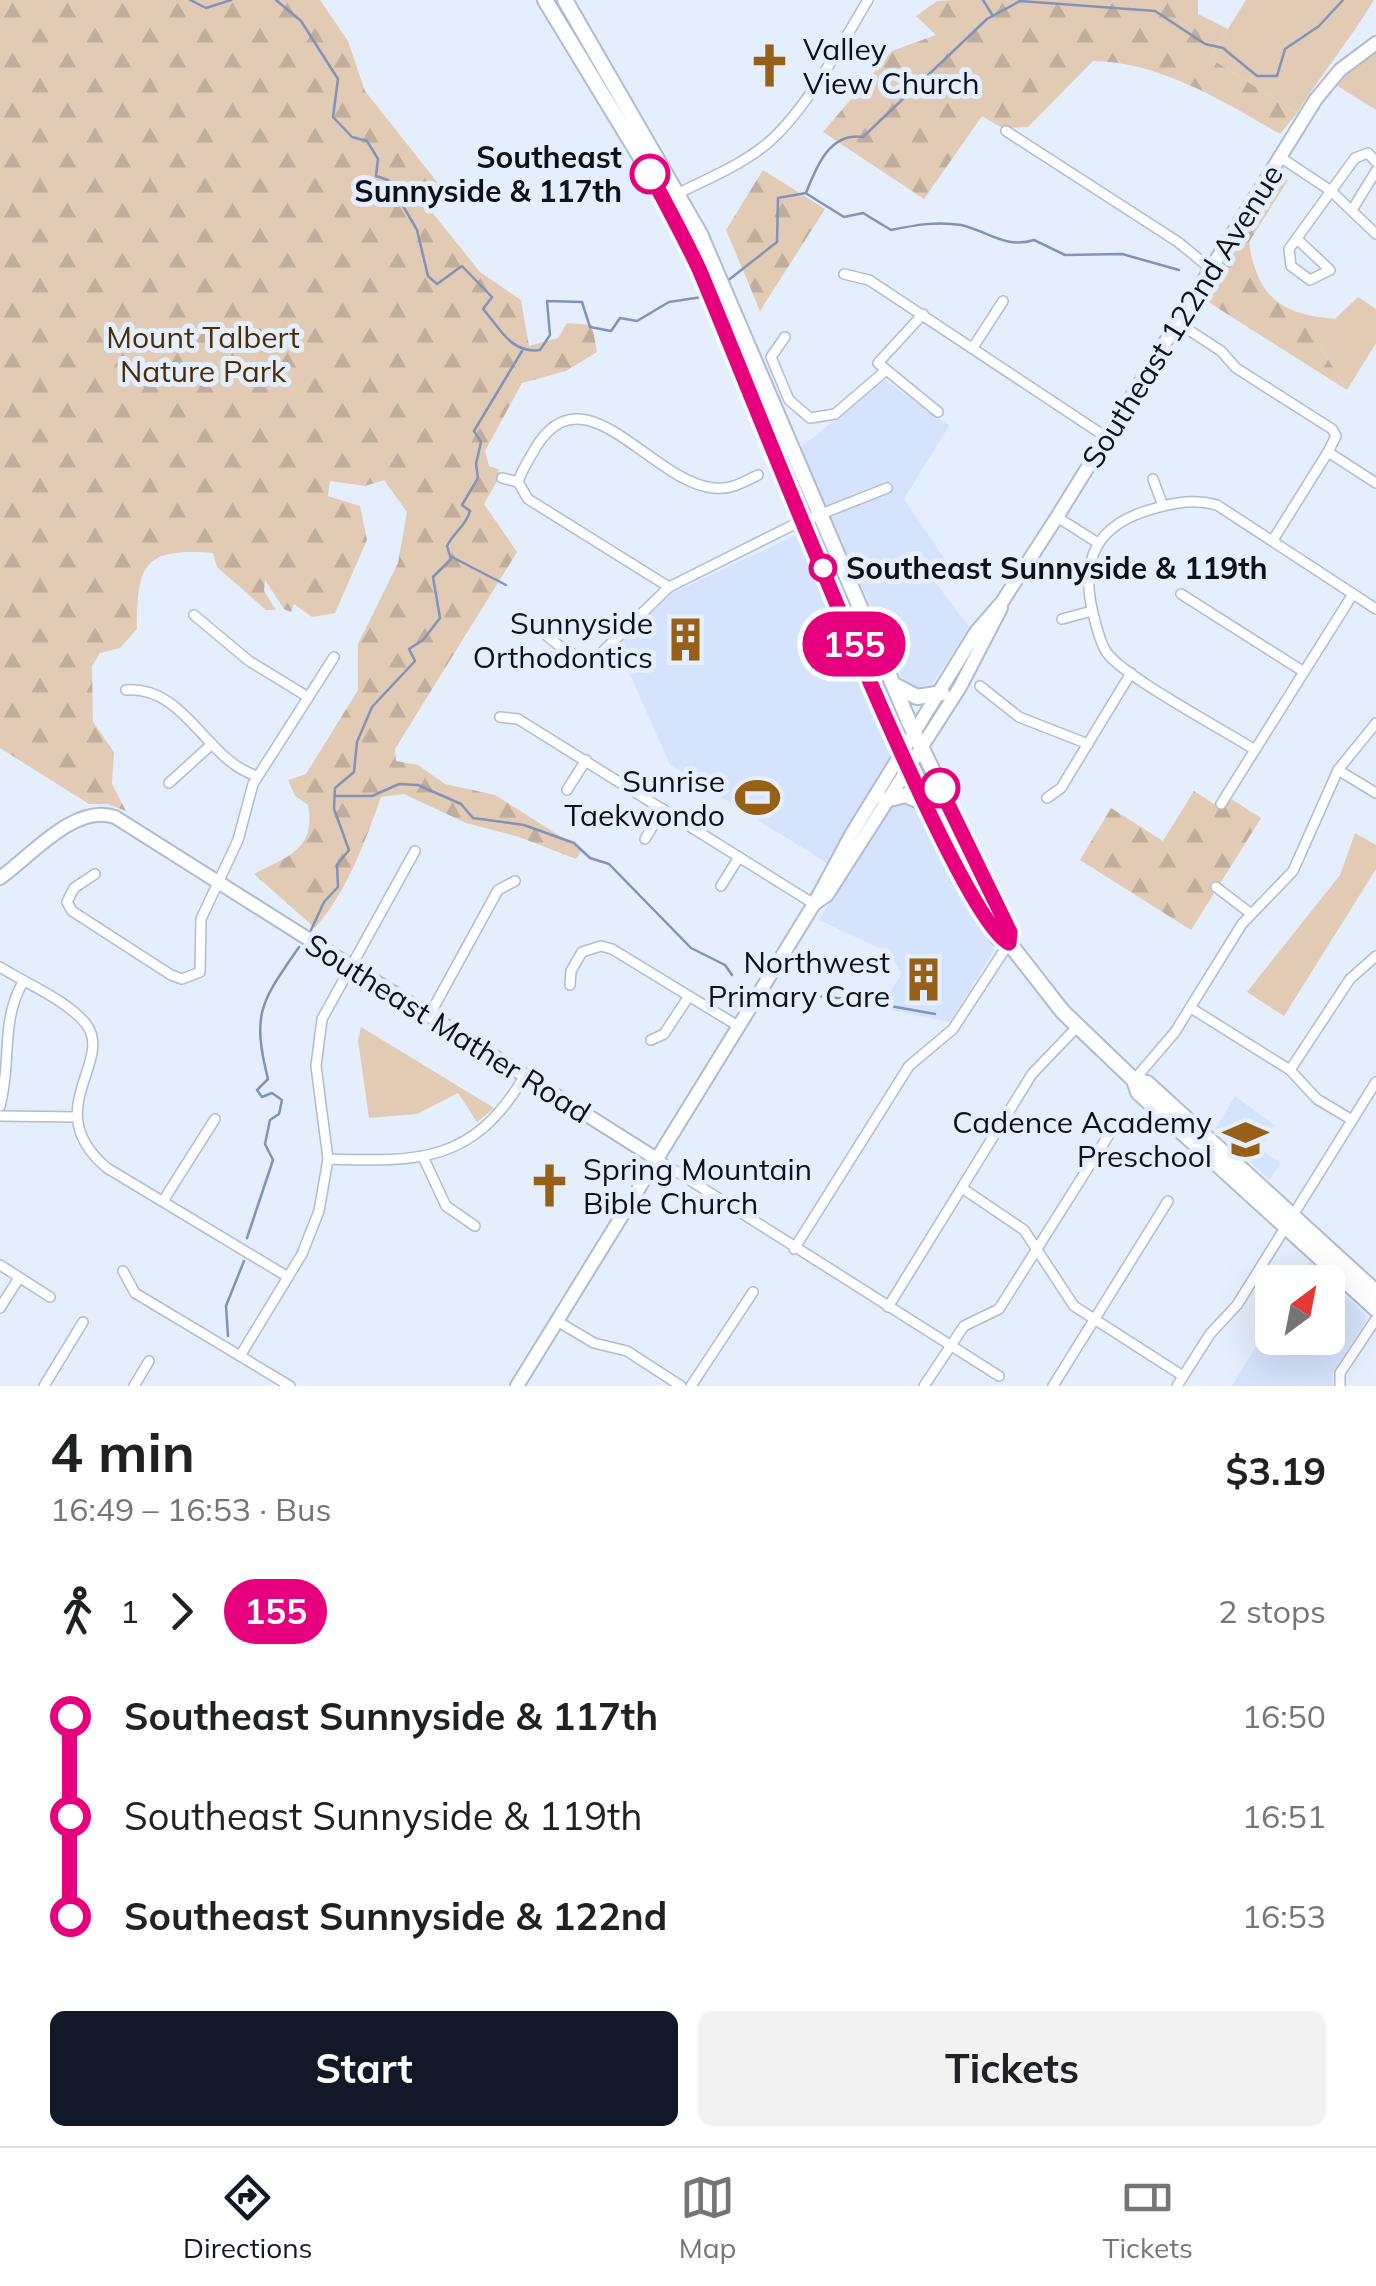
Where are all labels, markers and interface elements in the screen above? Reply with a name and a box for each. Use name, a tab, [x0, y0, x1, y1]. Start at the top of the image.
place label: Valley View Church	[803, 30, 980, 102]
church icon: Valley View Church	[746, 42, 794, 90]
place label: Southeast Sunnyside & 117th	[354, 138, 622, 210]
marker: Southeast Sunnyside & 117th	[631, 155, 669, 193]
street label: Southeast 122nd Avenue	[1073, 157, 1291, 475]
park label: Mount Talbert Nature Park	[106, 318, 300, 390]
place label: Southeast Sunnyside & 119th	[846, 549, 1268, 587]
marker: Southeast Sunnyside & 119th	[810, 555, 836, 581]
place label: Sunnyside Orthodontics	[473, 604, 653, 676]
line badge: 155	[796, 612, 912, 676]
building icon: Sunnyside Orthodontics	[662, 616, 710, 664]
text: 155	[822, 622, 886, 666]
place label: Sunrise Taekwondo	[564, 762, 725, 834]
unlabelled marker	[921, 769, 959, 807]
sports icon: Sunrise Taekwondo	[734, 774, 782, 822]
street label: Southeast Mather Road	[298, 925, 598, 1131]
place label: Northwest Primary Care	[708, 943, 890, 1015]
building icon: Northwest Primary Care	[899, 955, 947, 1003]
place label: Cadence Academy Preschool	[952, 1103, 1212, 1175]
school or university icon: Cadence Academy Preschool	[1221, 1115, 1269, 1163]
place label: Spring Mountain Bible Church	[583, 1150, 812, 1222]
church icon: Spring Mountain Bible Church	[526, 1162, 574, 1210]
north arrow	[1255, 1265, 1345, 1355]
map controls	[1255, 1265, 1345, 1355]
text: 4 min	[50, 1417, 195, 1486]
text: $3.19	[1225, 1447, 1326, 1495]
text: 16:49 – 16:53 · Bus	[50, 1489, 331, 1529]
icon: walk	[50, 1584, 105, 1639]
icon: forward	[154, 1584, 209, 1639]
text: 155	[244, 1589, 307, 1633]
text: 1	[120, 1591, 139, 1631]
text: 2 stops	[1218, 1591, 1326, 1631]
text: Southeast Sunnyside & 117th	[124, 1692, 658, 1740]
text: 16:50	[1242, 1696, 1326, 1736]
text: Southeast Sunnyside & 119th	[124, 1792, 643, 1840]
text: 16:51	[1242, 1796, 1326, 1836]
text: Southeast Sunnyside & 122nd	[124, 1892, 667, 1940]
text: 16:53	[1242, 1896, 1326, 1936]
button: Start	[50, 2011, 678, 2126]
button: Tickets	[698, 2011, 1326, 2126]
tab: Directions	[183, 2170, 313, 2265]
tab: Map	[679, 2170, 736, 2265]
tab: Tickets	[1102, 2170, 1193, 2265]

